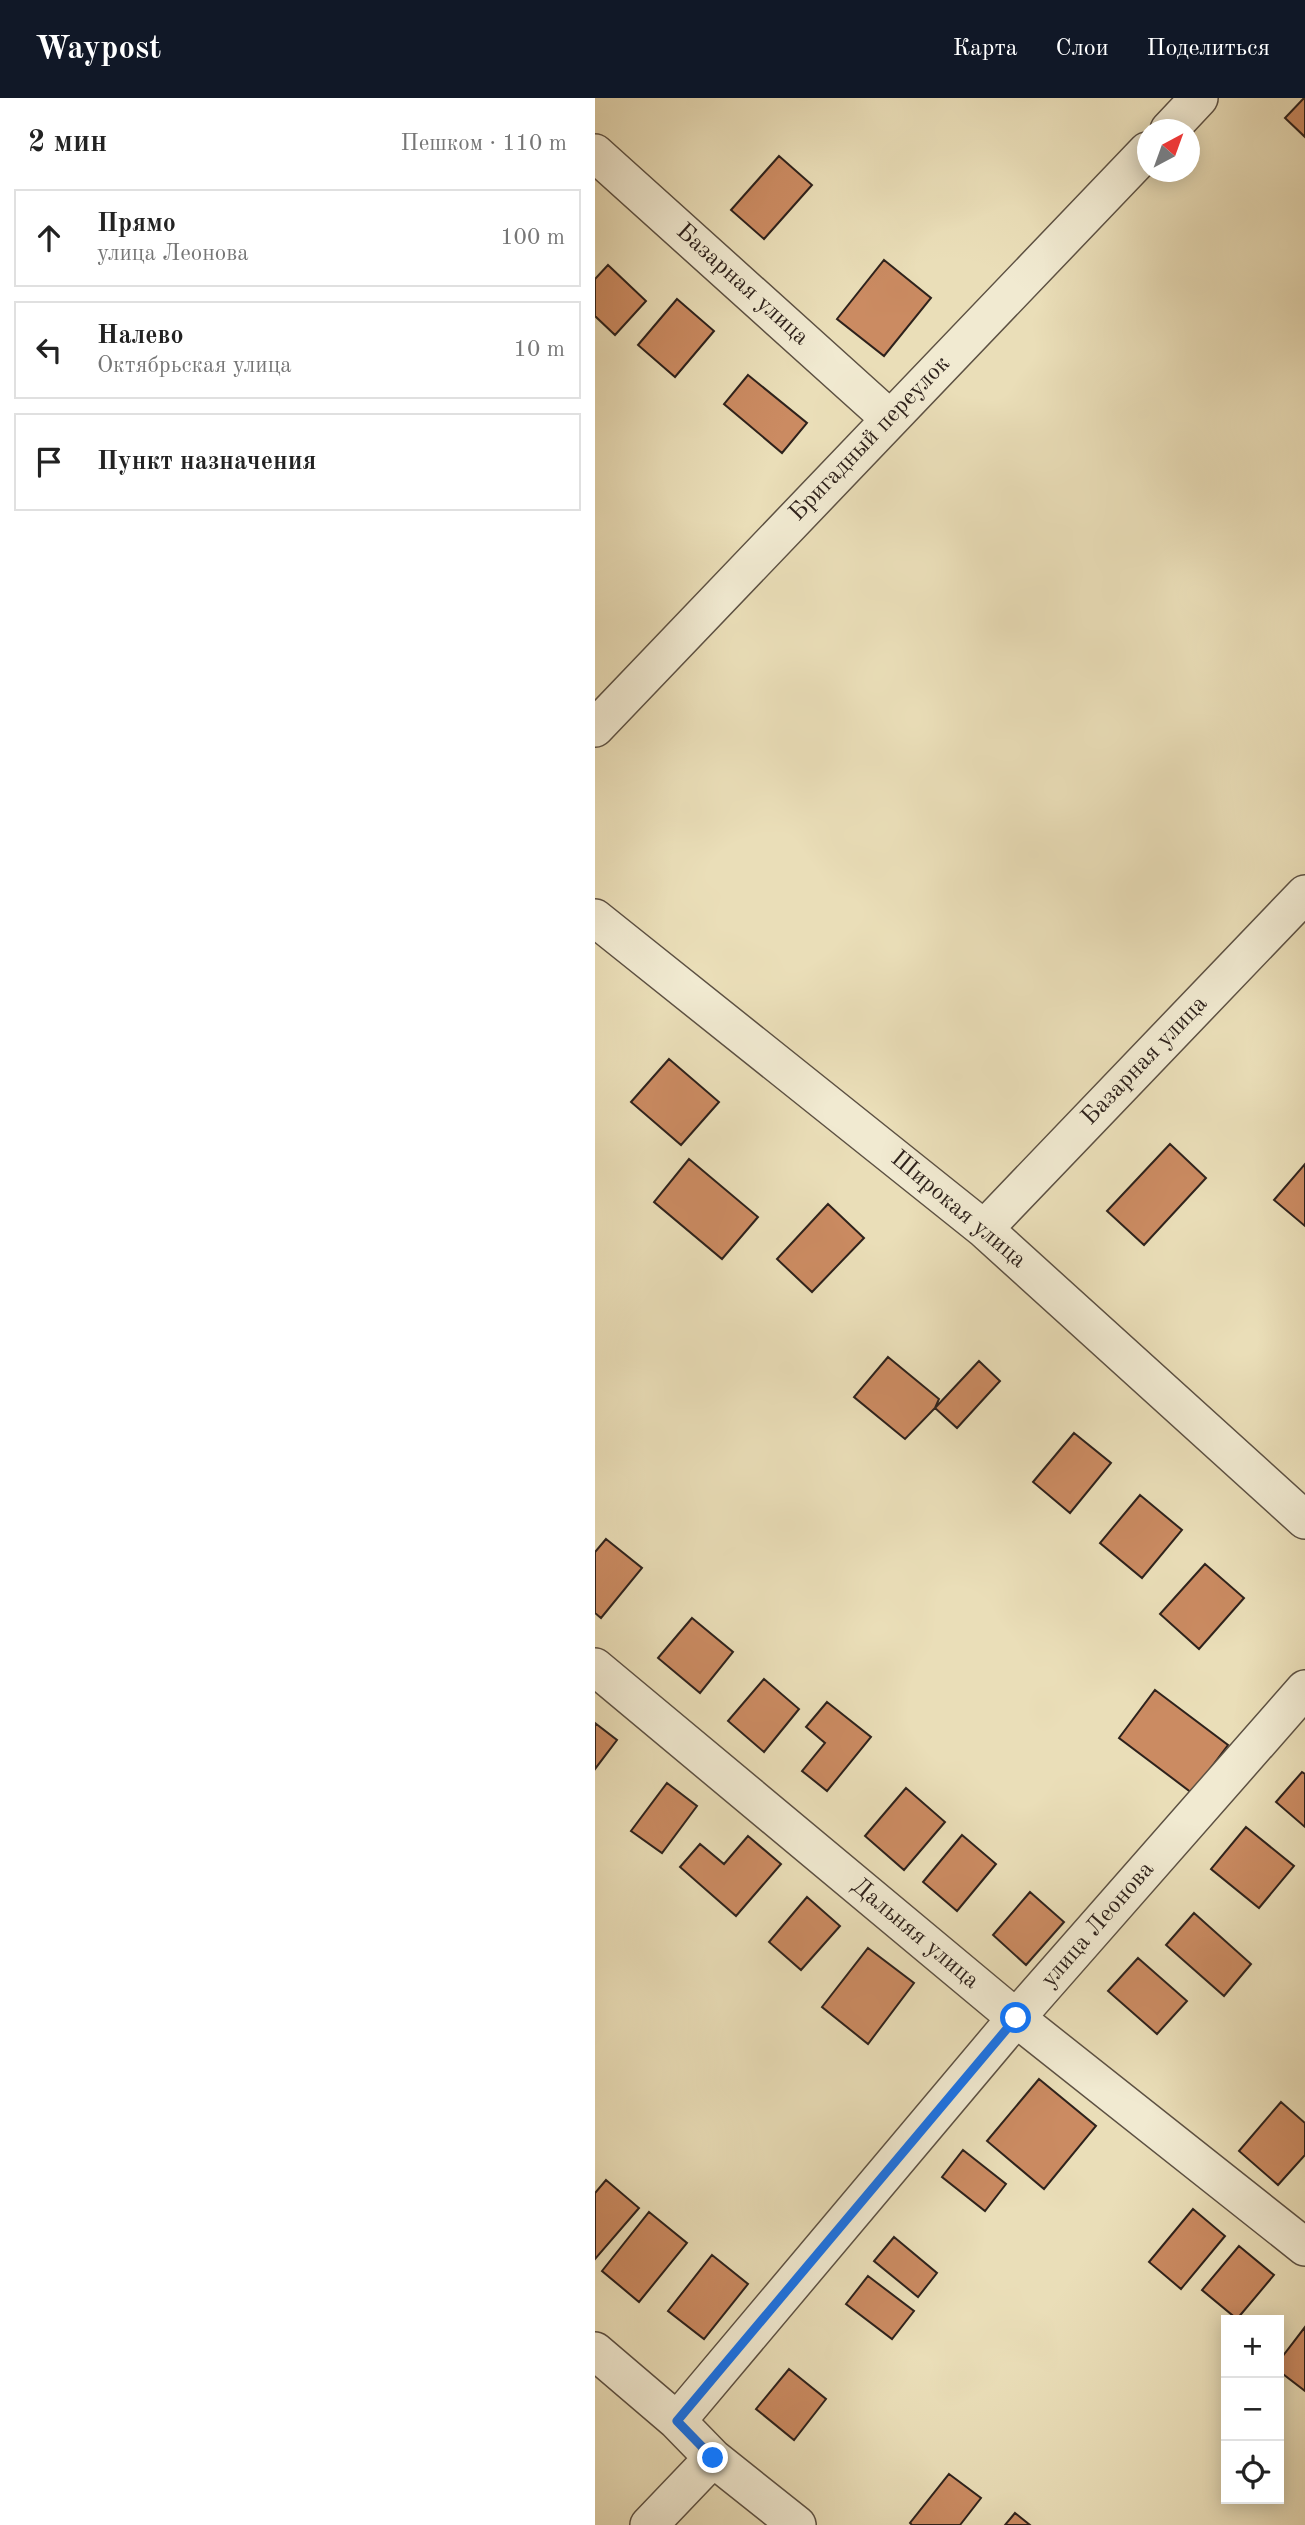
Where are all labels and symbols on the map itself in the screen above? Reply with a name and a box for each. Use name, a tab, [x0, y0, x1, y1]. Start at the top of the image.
north arrow	[1137, 119, 1200, 182]
street label: Базарная улица	[671, 219, 813, 351]
street label: Бригадный переулок	[785, 352, 955, 526]
street label: Базарная улица	[1078, 992, 1212, 1130]
street label: Широкая улица	[886, 1147, 1030, 1273]
street label: улица Леонова	[1037, 1857, 1159, 1993]
street label: Дальняя улица	[847, 1874, 983, 1994]
route start	[1000, 2002, 1031, 2033]
route end	[697, 2442, 728, 2473]

